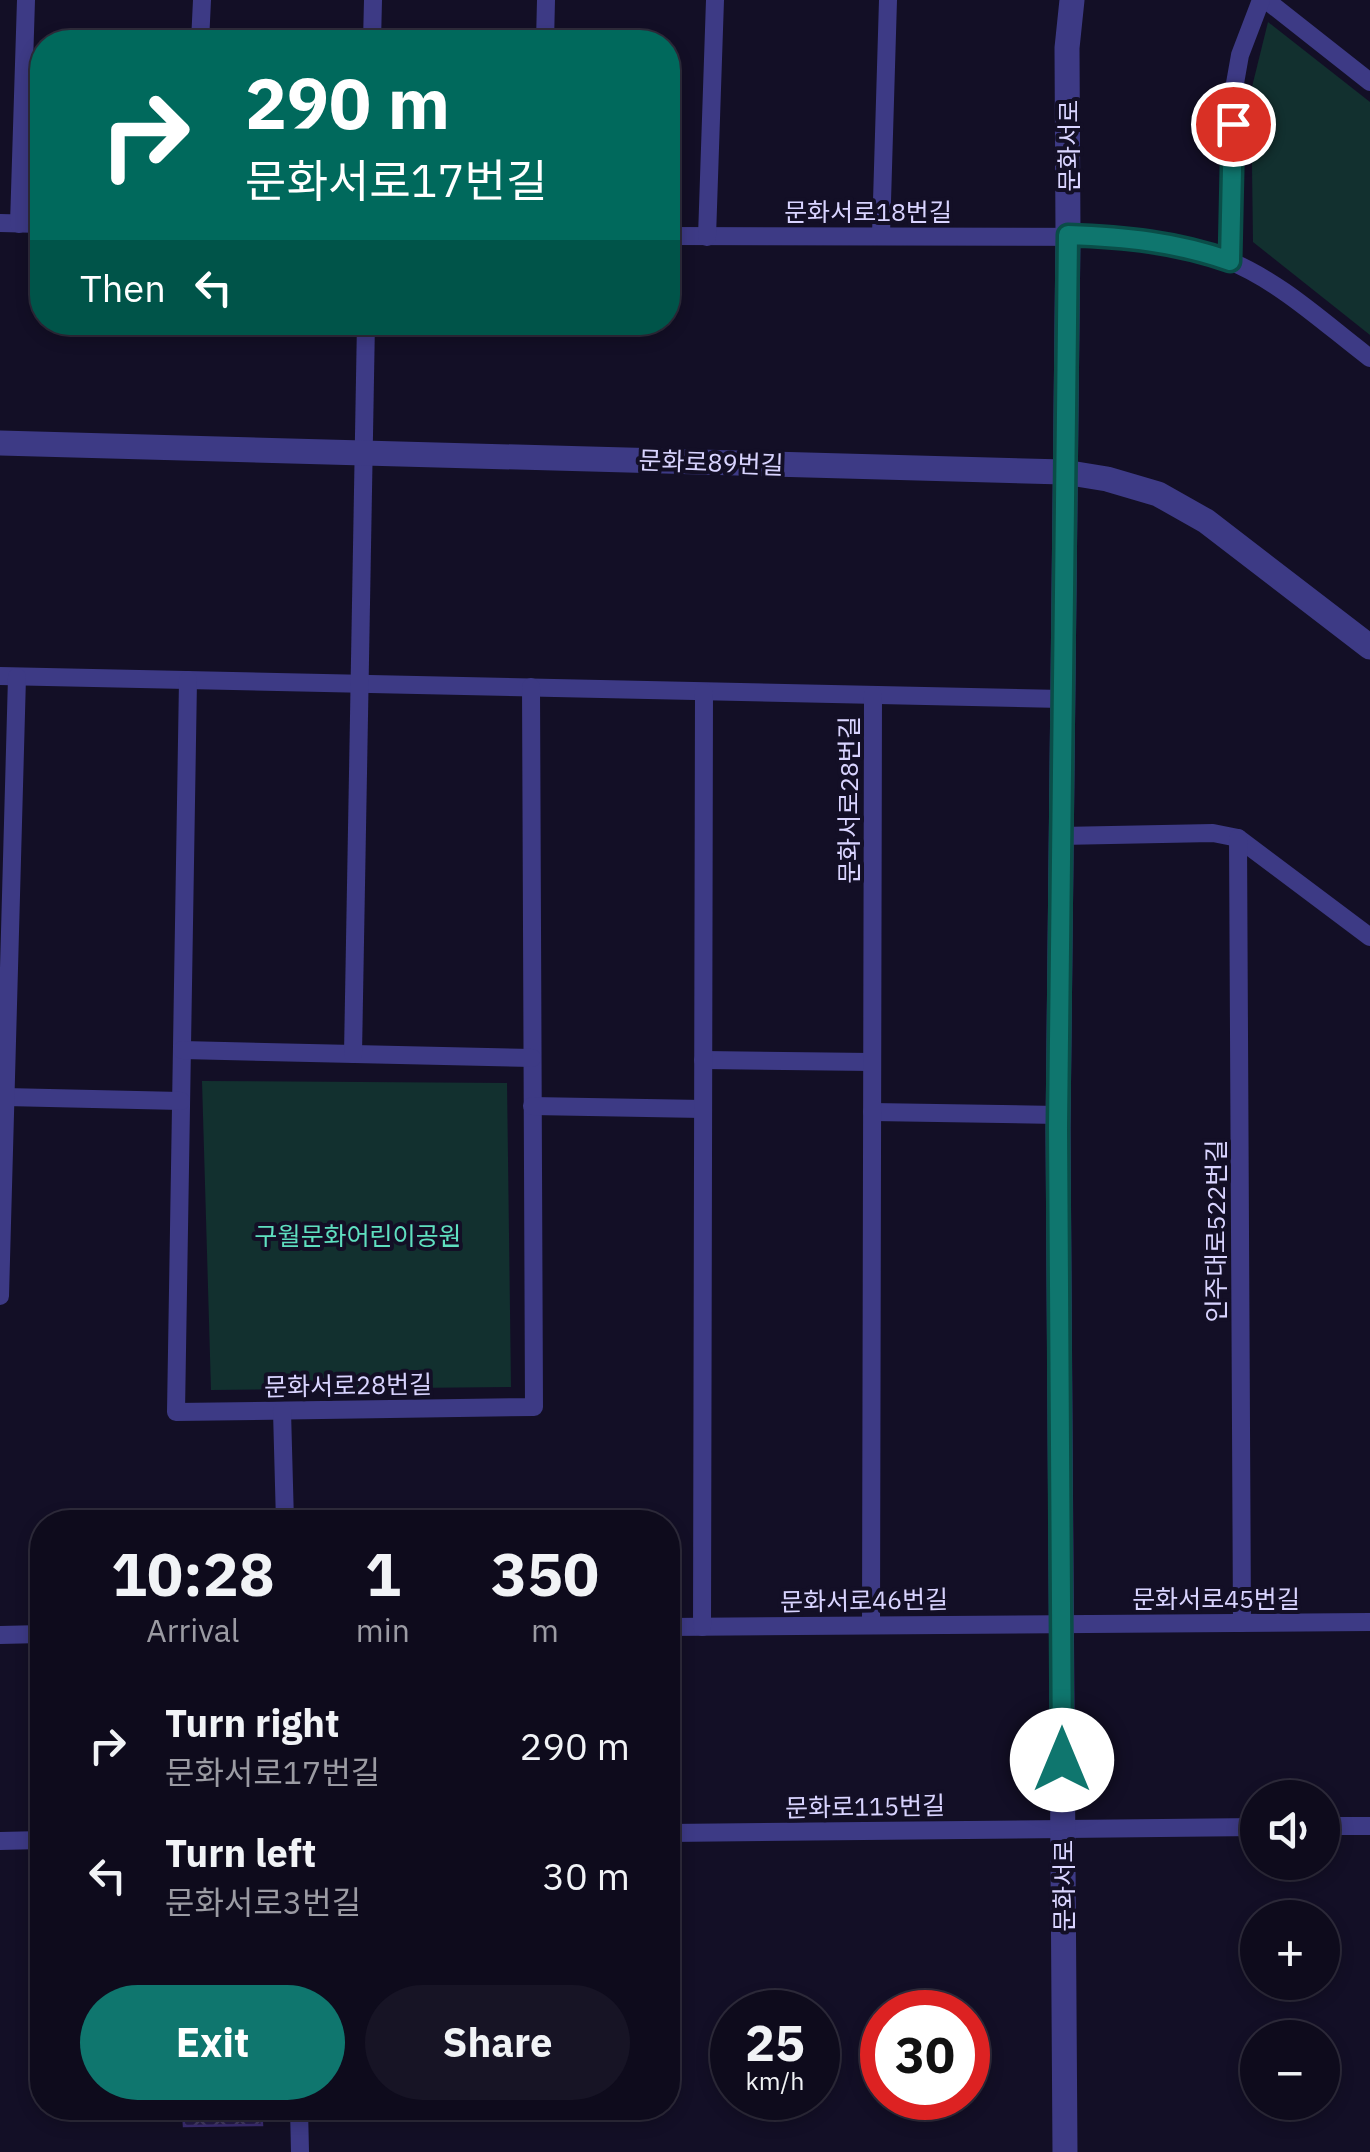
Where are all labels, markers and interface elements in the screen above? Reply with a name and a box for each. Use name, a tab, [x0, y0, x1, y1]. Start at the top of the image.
text: 290 m	[245, 57, 450, 148]
icon: right	[80, 70, 210, 200]
pin	[1191, 82, 1276, 167]
icon: arrive	[1206, 97, 1261, 152]
street label: 문화서로	[1052, 100, 1085, 192]
text: 문화서로17번길	[245, 151, 547, 209]
street label: 문화서로18번길	[784, 195, 952, 228]
icon: left	[186, 260, 241, 315]
text: Then	[80, 263, 166, 312]
street label: 문화로89번길	[638, 443, 784, 481]
street label: 문화서로28번길	[832, 716, 865, 884]
street label: 인주대로522번길	[1199, 1139, 1232, 1323]
park label: 구월문화어린이공원	[254, 1219, 462, 1252]
street label: 문화서로28번길	[264, 1367, 432, 1403]
text: 10:28	[111, 1534, 275, 1613]
text: 1	[365, 1534, 401, 1613]
text: 350	[491, 1534, 599, 1613]
street label: 문화서로46번길	[780, 1582, 948, 1618]
street label: 문화서로45번길	[1132, 1582, 1300, 1615]
text: Arrival	[146, 1609, 240, 1651]
text: min	[356, 1609, 410, 1651]
text: m	[531, 1609, 559, 1651]
text: Turn right	[165, 1698, 340, 1747]
position arrow	[1010, 1708, 1114, 1812]
icon: right	[80, 1718, 135, 1773]
text: 290 m	[519, 1721, 630, 1770]
text: 문화서로17번길	[165, 1751, 380, 1793]
map controls	[1240, 1780, 1340, 2120]
button: sound	[1240, 1780, 1340, 1880]
street label: 문화로115번길	[785, 1788, 945, 1824]
text: Turn left	[165, 1828, 316, 1877]
street label: 문화서로	[1047, 1840, 1080, 1932]
icon: left	[80, 1848, 135, 1903]
text: 30 m	[542, 1851, 630, 1900]
text: 문화서로3번길	[165, 1881, 361, 1923]
button: +	[1240, 1900, 1340, 2000]
button: Exit	[80, 1985, 345, 2100]
button: Share	[365, 1985, 630, 2100]
speed limit sign: 30	[860, 1990, 990, 2120]
text: 25	[745, 2010, 805, 2075]
button: −	[1240, 2020, 1340, 2120]
text: km/h	[746, 2064, 804, 2097]

